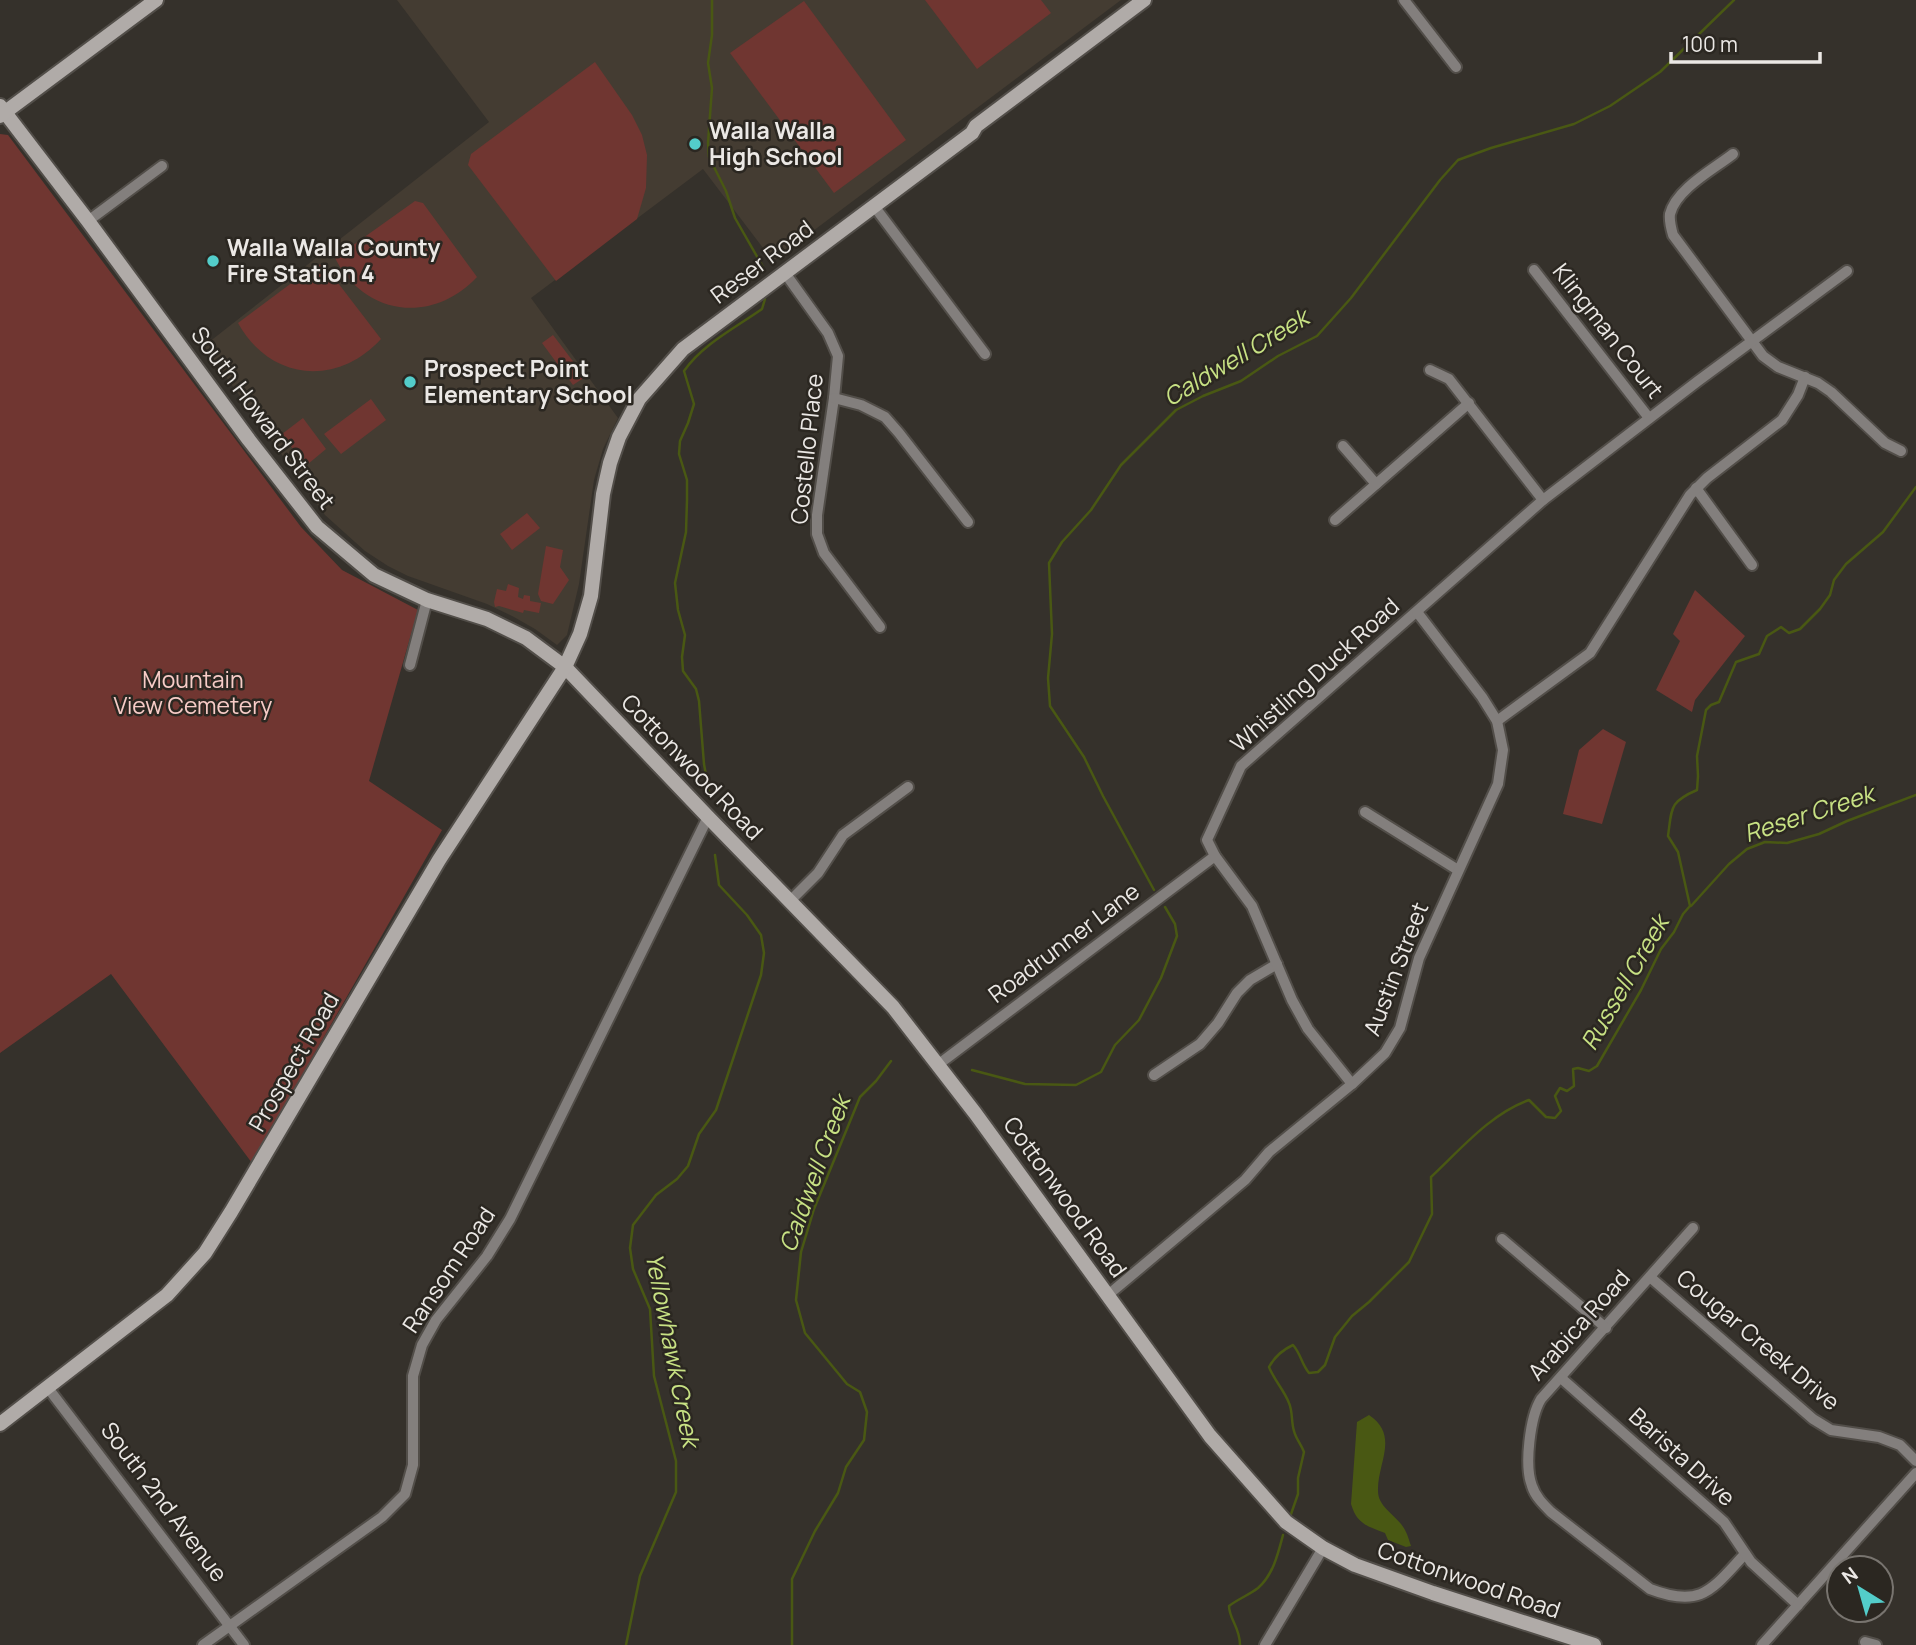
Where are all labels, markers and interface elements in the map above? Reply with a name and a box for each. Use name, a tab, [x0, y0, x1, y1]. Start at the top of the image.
scale bar	[1671, 21, 1820, 65]
text: 100 m	[1682, 30, 1738, 58]
place label: Walla Walla High School	[709, 114, 843, 172]
marker: Walla Walla High School	[687, 136, 703, 152]
street label: Reser Road	[704, 212, 819, 310]
place label: Walla Walla County Fire Station 4	[227, 231, 440, 289]
marker: Walla Walla County Fire Station 4	[205, 253, 221, 269]
street label: Klingman Court	[1546, 256, 1672, 405]
water label: Caldwell Creek	[1157, 299, 1317, 413]
street label: South Howard Street	[184, 319, 343, 515]
place label: Prospect Point Elementary School	[424, 352, 633, 410]
street label: Costello Place	[782, 372, 830, 526]
marker: Prospect Point Elementary School	[402, 374, 418, 390]
street label: Whistling Duck Road	[1223, 590, 1406, 759]
park label: Mountain View Cemetery	[114, 663, 272, 721]
street label: Cottonwood Road	[615, 686, 771, 846]
water label: Reser Creek	[1739, 775, 1881, 849]
street label: Roadrunner Lane	[981, 875, 1146, 1010]
street label: Austin Street	[1355, 897, 1435, 1040]
water label: Russell Creek	[1572, 906, 1677, 1056]
street label: Prospect Road	[240, 986, 346, 1137]
water label: Caldwell Creek	[770, 1088, 858, 1256]
street label: Cottonwood Road	[997, 1110, 1135, 1283]
street label: Ransom Road	[394, 1200, 502, 1339]
water label: Yellowhawk Creek	[639, 1250, 709, 1452]
street label: Cougar Creek Drive	[1670, 1261, 1847, 1417]
street label: Arabica Road	[1520, 1262, 1637, 1387]
street label: Barista Drive	[1623, 1400, 1743, 1513]
street label: South 2nd Avenue	[94, 1415, 236, 1588]
street label: Cottonwood Road	[1374, 1533, 1565, 1625]
north arrow	[1825, 1554, 1895, 1624]
text: N	[1836, 1561, 1863, 1590]

